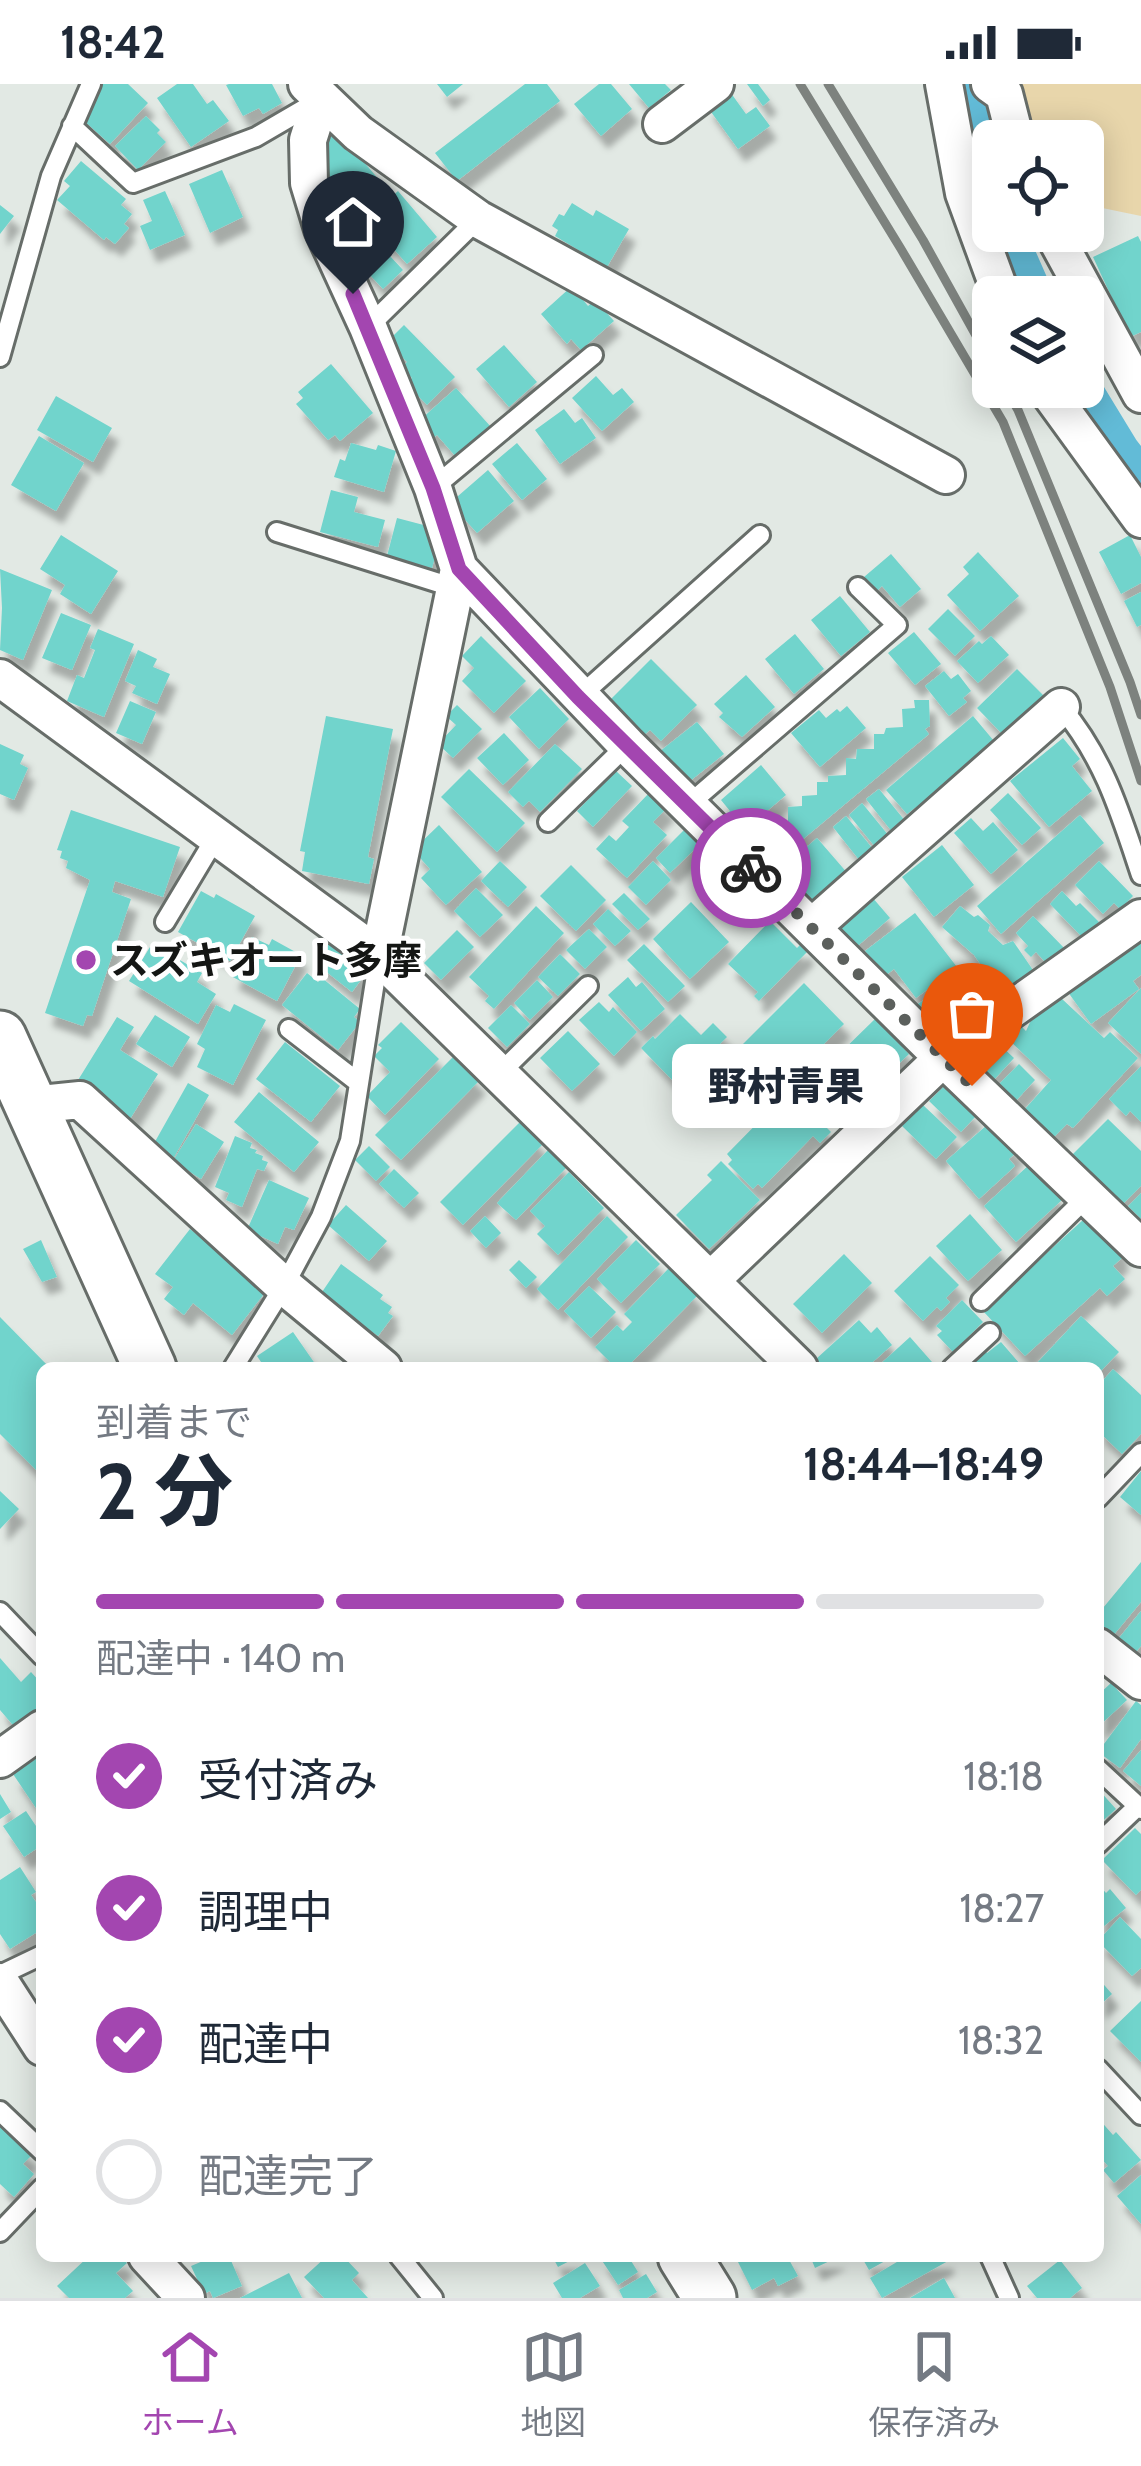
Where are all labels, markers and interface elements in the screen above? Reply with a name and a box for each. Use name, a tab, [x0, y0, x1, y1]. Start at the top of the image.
text: 18:42	[60, 15, 166, 69]
map controls	[972, 120, 1104, 408]
button: locate	[972, 120, 1104, 252]
pin	[302, 171, 404, 294]
icon: home	[320, 189, 386, 255]
button: layers	[972, 276, 1104, 408]
courier	[691, 808, 811, 928]
icon: bike	[718, 835, 784, 901]
place label: スズキオート多摩	[110, 936, 422, 984]
marker: スズキオート多摩	[73, 947, 99, 973]
pin	[921, 963, 1023, 1086]
icon: bag	[939, 981, 1005, 1047]
callout: 野村青果	[672, 1044, 900, 1128]
text: 野村青果	[708, 1062, 864, 1110]
text: 到着まで	[96, 1398, 252, 1446]
text: 18:44–18:49	[803, 1437, 1044, 1491]
text: 2 分	[96, 1444, 233, 1539]
text: 配達中 · 140 m	[96, 1634, 345, 1682]
icon: check	[96, 1743, 162, 1809]
text: 18:18	[963, 1752, 1044, 1800]
text: 受付済み	[198, 1753, 378, 1807]
icon: check	[96, 1875, 162, 1941]
text: 18:27	[959, 1884, 1044, 1932]
text: 調理中	[198, 1885, 333, 1939]
icon: check	[96, 2007, 162, 2073]
text: 18:32	[958, 2016, 1044, 2064]
text: 配達中	[198, 2017, 333, 2071]
text: 配達完了	[198, 2149, 378, 2203]
tab: ホーム	[141, 2324, 239, 2444]
tab: 地図	[521, 2324, 587, 2444]
tab: 保存済み	[868, 2324, 1000, 2444]

